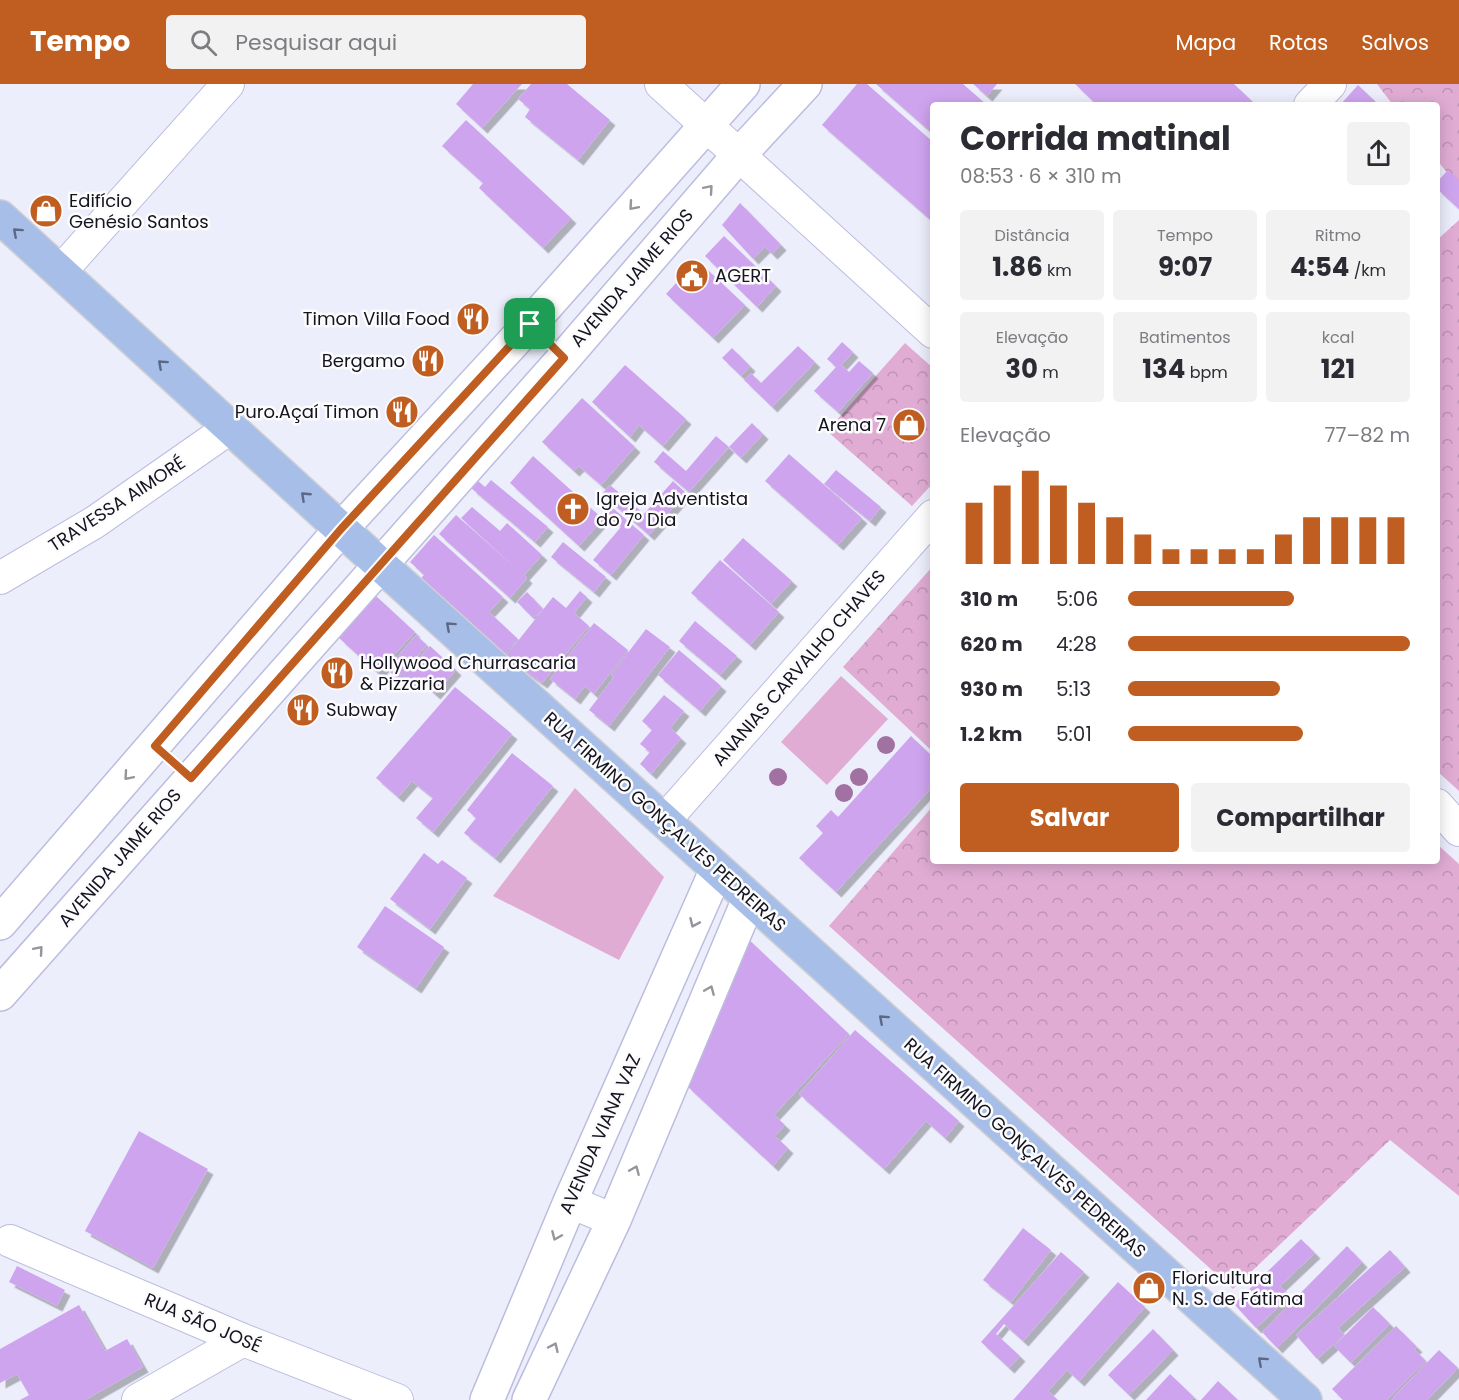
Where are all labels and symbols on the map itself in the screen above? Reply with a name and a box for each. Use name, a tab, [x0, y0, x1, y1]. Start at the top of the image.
one-way arrow	[702, 186, 713, 196]
place label: Edifício Genésio Santos	[69, 188, 209, 234]
shop icon: Edifício Genésio Santos	[28, 193, 64, 229]
one-way arrow	[630, 199, 641, 210]
street label: AVENIDA JAIME RIOS	[564, 203, 699, 352]
one-way arrow	[14, 228, 24, 239]
public building icon: AGERT	[674, 258, 710, 294]
place label: AGERT	[715, 263, 771, 288]
pin	[504, 298, 555, 349]
restaurant icon: Timon Villa Food	[455, 301, 491, 337]
place label: Timon Villa Food	[303, 306, 450, 331]
restaurant icon: Bergamo	[410, 343, 446, 379]
place label: Bergamo	[322, 348, 405, 373]
one-way arrow	[158, 360, 168, 371]
restaurant icon: Puro.Açaí Timon	[384, 394, 420, 430]
place label: Puro.Açaí Timon	[235, 399, 379, 424]
shop icon: Arena 7	[891, 407, 927, 443]
place label: Arena 7	[818, 412, 886, 437]
street label: TRAVESSA AIMORÉ	[43, 450, 190, 557]
place label: Igreja Adventista do 7º Dia	[596, 486, 748, 532]
church icon: Igreja Adventista do 7º Dia	[555, 491, 591, 527]
one-way arrow	[301, 492, 312, 503]
street label: ANANIAS CARVALHO CHAVES	[706, 564, 891, 771]
one-way arrow	[446, 622, 457, 633]
place label: Hollywood Churrascaria & Pizzaria	[360, 650, 576, 696]
restaurant icon: Hollywood Churrascaria & Pizzaria	[319, 655, 355, 691]
restaurant icon: Subway	[285, 692, 321, 728]
place label: Subway	[326, 697, 397, 722]
street label: RUA FIRMINO GONÇALVES PEDREIRAS	[539, 706, 792, 937]
one-way arrow	[124, 769, 135, 780]
street label: AVENIDA JAIME RIOS	[52, 783, 187, 932]
one-way arrow	[689, 916, 701, 927]
one-way arrow	[32, 947, 43, 957]
one-way arrow	[703, 985, 715, 996]
one-way arrow	[879, 1015, 890, 1026]
street label: RUA FIRMINO GONÇALVES PEDREIRAS	[899, 1032, 1152, 1263]
street label: AVENIDA VIANA VAZ	[553, 1050, 646, 1218]
one-way arrow	[628, 1165, 640, 1176]
one-way arrow	[551, 1230, 563, 1241]
place label: Floricultura N. S. de Fátima	[1172, 1265, 1303, 1311]
shop icon: Floricultura N. S. de Fátima	[1131, 1270, 1167, 1306]
street label: RUA SÃO JOSÉ	[141, 1287, 266, 1359]
one-way arrow	[547, 1343, 559, 1354]
one-way arrow	[1258, 1357, 1268, 1368]

